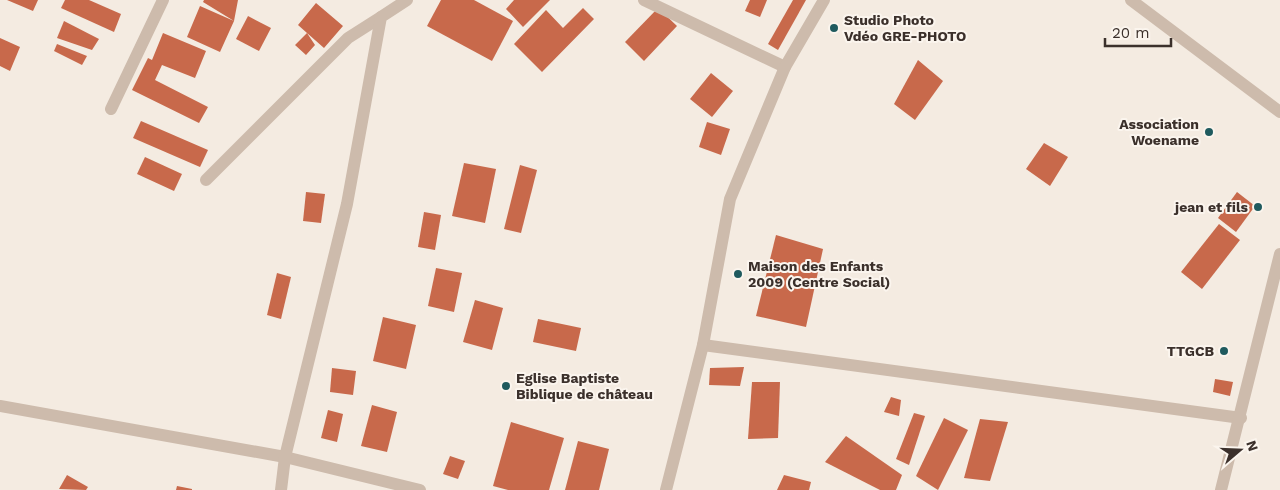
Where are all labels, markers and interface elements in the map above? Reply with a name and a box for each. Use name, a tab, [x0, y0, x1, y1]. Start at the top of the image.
place label: Studio Photo Vdéo GRE-PHOTO	[844, 12, 966, 44]
scale bar	[1105, 15, 1171, 47]
marker: Studio Photo Vdéo GRE-PHOTO	[828, 22, 840, 34]
text: 20 m	[1112, 24, 1150, 42]
place label: Association Woename	[1119, 116, 1199, 148]
marker: Association Woename	[1203, 126, 1215, 138]
place label: jean et fils	[1173, 199, 1249, 215]
marker: jean et fils	[1252, 201, 1264, 213]
place label: Maison des Enfants 2009 (Centre Social)	[748, 258, 890, 290]
marker: Maison des Enfants 2009 (Centre Social)	[732, 268, 744, 280]
place label: TTGCB	[1167, 343, 1214, 359]
marker: TTGCB	[1218, 345, 1230, 357]
place label: Eglise Baptiste Biblique de château	[516, 370, 653, 402]
marker: Eglise Baptiste Biblique de château	[500, 380, 512, 392]
north arrow	[1215, 425, 1265, 475]
text: N	[1243, 438, 1262, 453]

